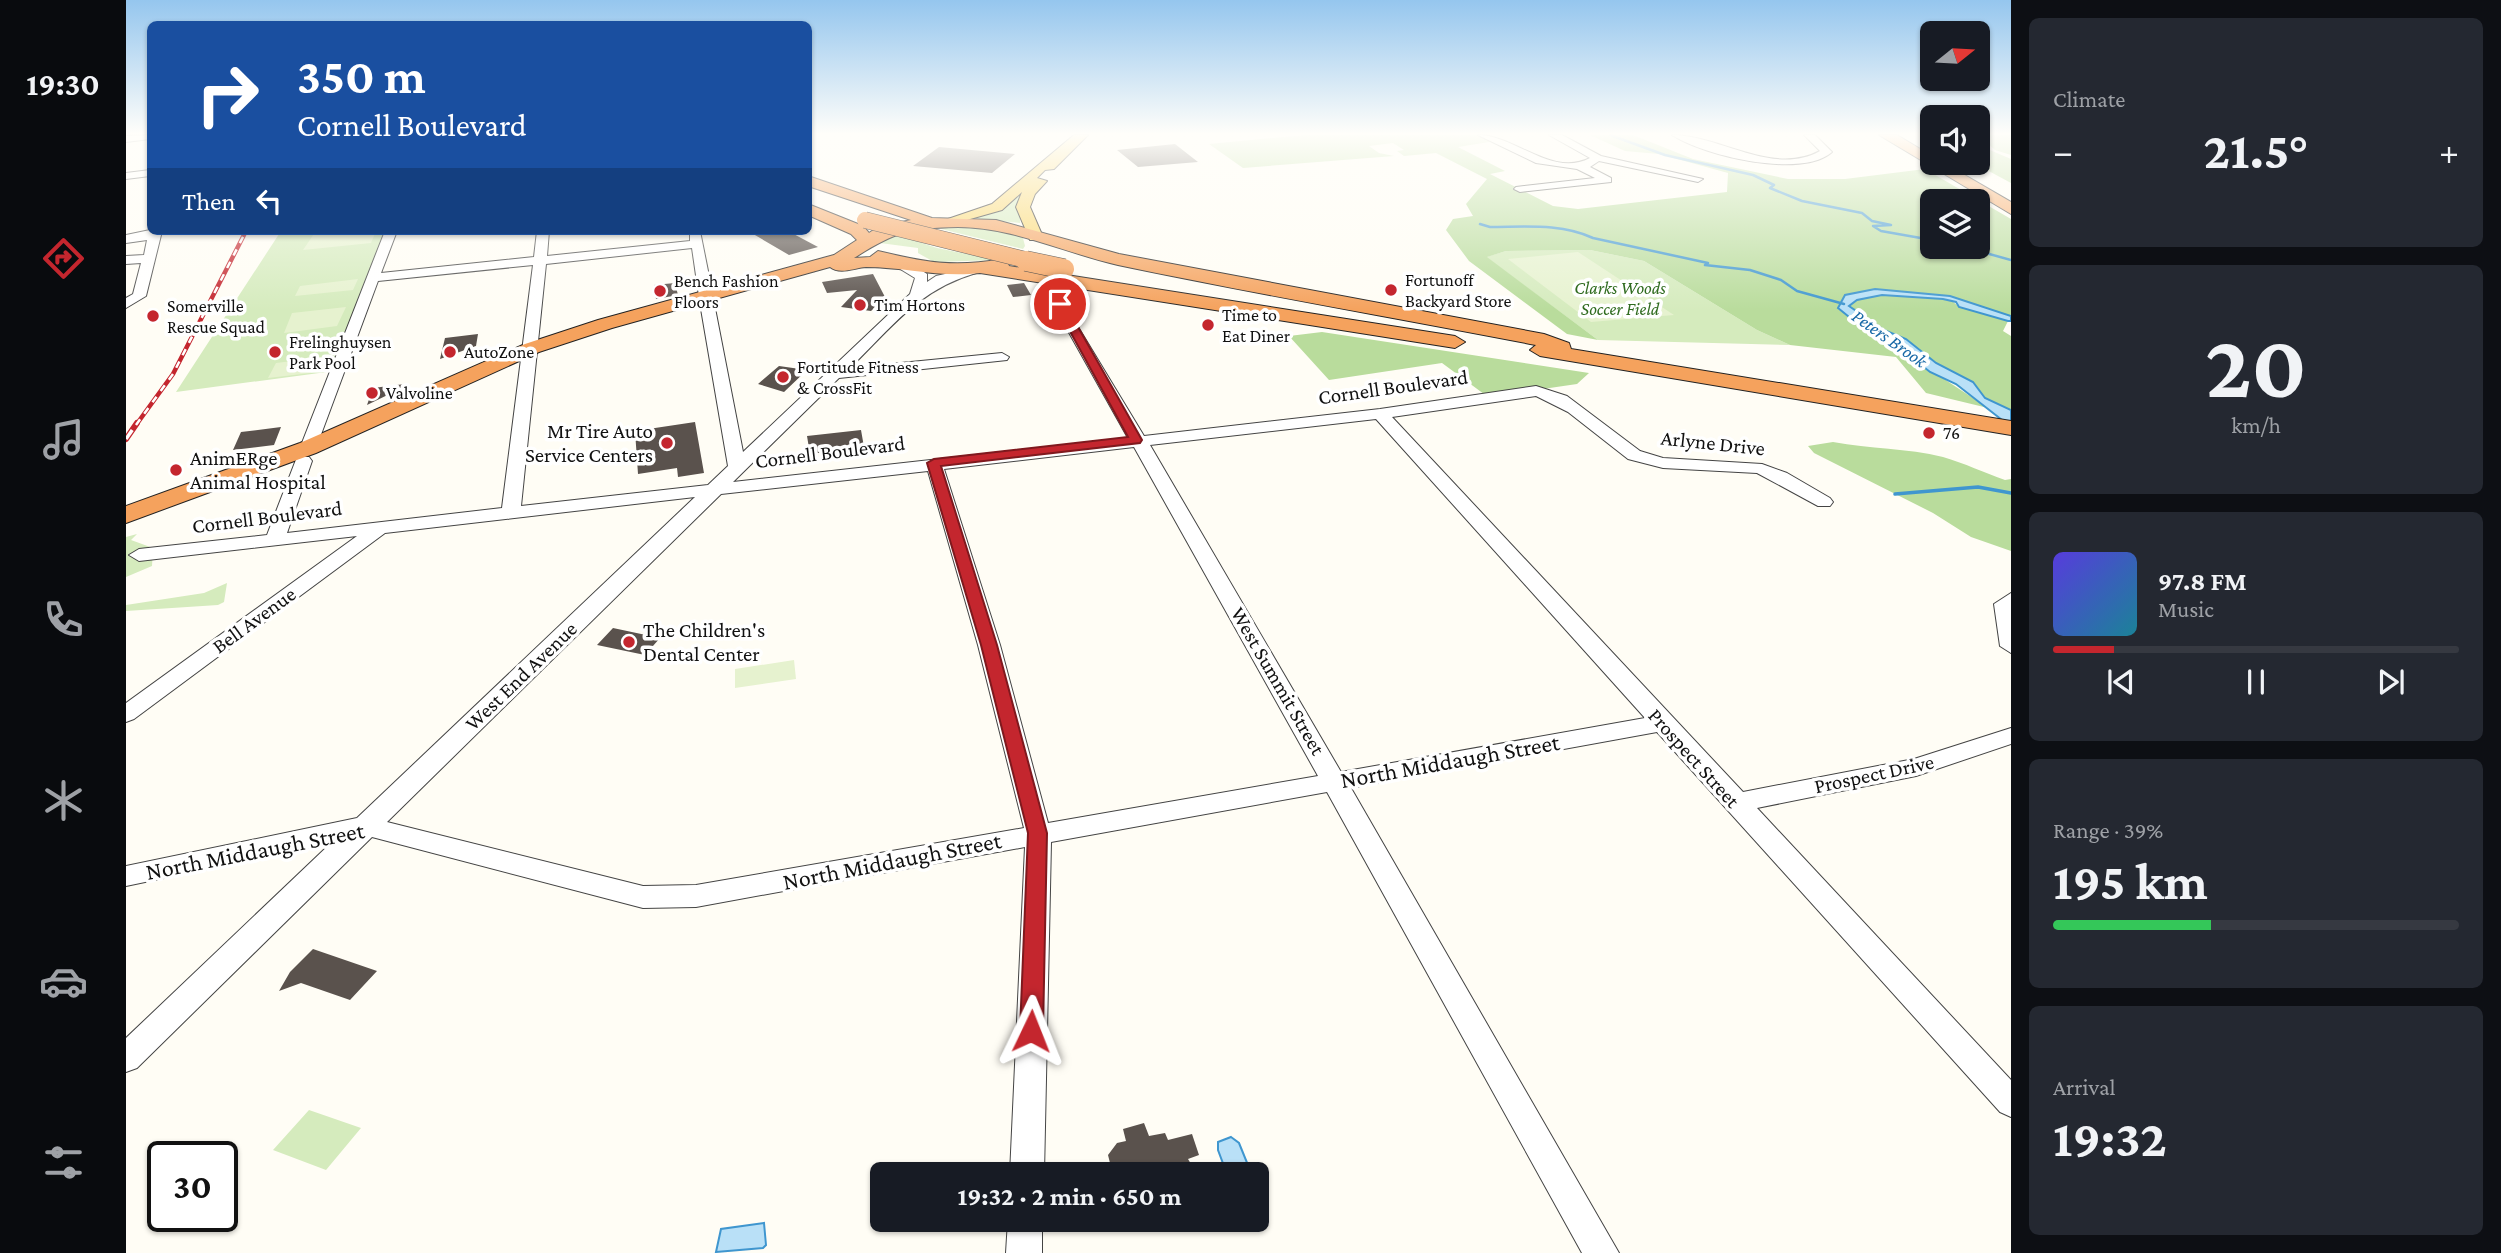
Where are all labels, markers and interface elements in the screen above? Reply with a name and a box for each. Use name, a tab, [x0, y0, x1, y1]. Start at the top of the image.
north arrow	[1920, 21, 1990, 91]
map controls	[1920, 21, 1990, 259]
icon: right	[182, 49, 273, 140]
text: 350 m	[297, 49, 426, 104]
text: 19:30	[26, 66, 100, 102]
text: Climate	[2053, 86, 2125, 112]
button: sound	[1920, 105, 1990, 175]
text: Cornell Boulevard	[297, 107, 527, 143]
text: 21.5°	[2204, 121, 2309, 179]
text: −	[2053, 130, 2073, 172]
text: +	[2439, 130, 2459, 172]
icon: left	[250, 182, 288, 220]
text: Then	[182, 187, 236, 216]
button: layers	[1920, 189, 1990, 259]
icon: directions	[39, 234, 88, 283]
place label: Fortunoff Backyard Store	[1405, 270, 1511, 311]
place label: Bench Fashion Floors	[674, 271, 779, 312]
pin	[1030, 274, 1090, 334]
park label: Clarks Woods Soccer Field	[1574, 278, 1666, 319]
marker: Fortunoff Backyard Store	[1383, 282, 1399, 298]
marker: Bench Fashion Floors	[652, 283, 668, 299]
icon: arrive	[1041, 285, 1079, 323]
place label: Tim Hortons	[874, 295, 965, 315]
place label: Somerville Rescue Squad	[167, 296, 266, 337]
marker: Tim Hortons	[852, 297, 868, 313]
place label: Time to Eat Diner	[1222, 305, 1291, 346]
water label: Peters Brook	[1848, 305, 1932, 372]
marker: Somerville Rescue Squad	[145, 308, 161, 324]
text: 20	[2205, 315, 2307, 417]
marker: Time to Eat Diner	[1200, 317, 1216, 333]
place label: Frelinghuysen Park Pool	[289, 332, 392, 373]
place label: AutoZone	[464, 342, 534, 362]
marker: Frelinghuysen Park Pool	[267, 344, 283, 360]
marker: AutoZone	[442, 344, 458, 360]
place label: Fortitude Fitness & CrossFit	[797, 357, 919, 398]
street label: Cornell Boulevard	[1317, 365, 1469, 409]
marker: Fortitude Fitness & CrossFit	[775, 369, 791, 385]
place label: Valvoline	[386, 383, 453, 403]
marker: Valvoline	[364, 385, 380, 401]
text: km/h	[2231, 412, 2281, 438]
icon: music	[39, 415, 88, 464]
place label: Mr Tire Auto Service Centers	[525, 419, 653, 467]
place label: 76	[1943, 423, 1960, 443]
marker: 76	[1921, 425, 1937, 441]
street label: Arlyne Drive	[1660, 426, 1766, 460]
street label: Cornell Boulevard	[754, 431, 906, 473]
marker: Mr Tire Auto Service Centers	[659, 435, 675, 451]
place label: AnimERge Animal Hospital	[190, 446, 326, 494]
marker: AnimERge Animal Hospital	[168, 462, 184, 478]
street label: Cornell Boulevard	[191, 496, 343, 538]
text: 97.8 FM	[2158, 567, 2247, 596]
street label: Bell Avenue	[207, 582, 301, 658]
icon: phone	[39, 595, 88, 644]
text: Music	[2158, 596, 2214, 622]
street label: West Summit Street	[1226, 603, 1331, 760]
street label: West End Avenue	[460, 617, 582, 735]
place label: The Children's Dental Center	[643, 618, 765, 666]
marker: The Children's Dental Center	[621, 634, 637, 650]
icon: previous	[2102, 663, 2140, 701]
icon: pause	[2237, 663, 2275, 701]
icon: next	[2372, 663, 2410, 701]
street label: Prospect Street	[1643, 703, 1746, 813]
street label: North Middaugh Street	[1338, 728, 1563, 793]
street label: Prospect Drive	[1812, 750, 1936, 798]
icon: climate	[39, 776, 88, 825]
street label: North Middaugh Street	[143, 816, 367, 885]
text: Range · 39%	[2053, 817, 2163, 843]
street label: North Middaugh Street	[780, 826, 1004, 895]
text: 195 km	[2053, 852, 2208, 910]
icon: car	[39, 957, 88, 1006]
position arrow	[994, 994, 1068, 1068]
text: Arrival	[2053, 1074, 2116, 1100]
text: 19:32	[2053, 1109, 2167, 1167]
icon: filters	[39, 1138, 88, 1187]
speed limit sign: 30	[147, 1141, 238, 1232]
text: 19:32 · 2 min · 650 m	[957, 1182, 1182, 1211]

